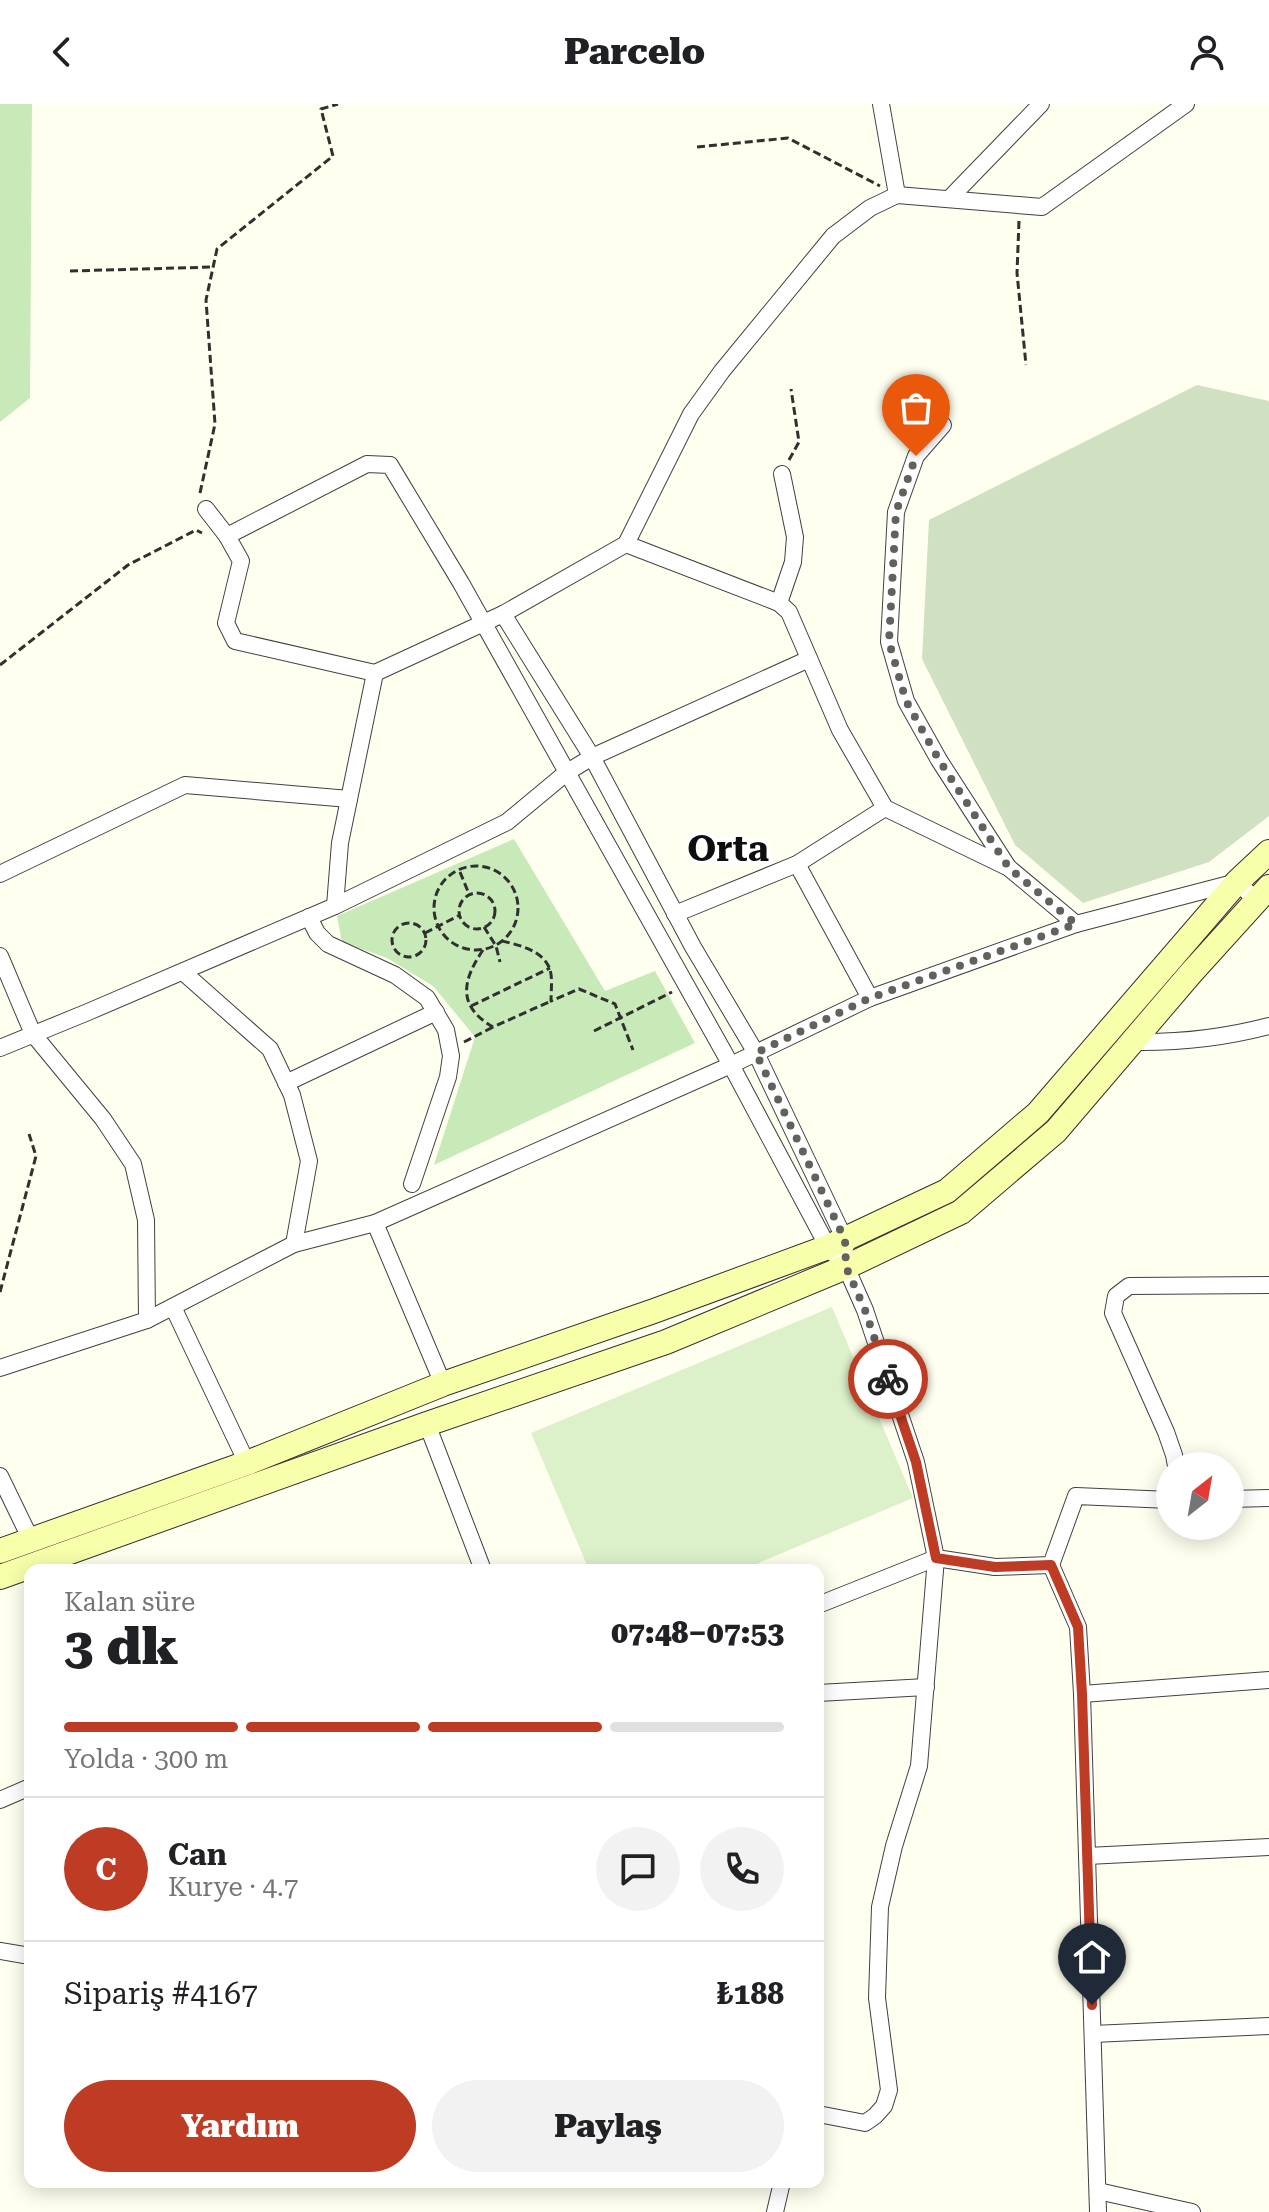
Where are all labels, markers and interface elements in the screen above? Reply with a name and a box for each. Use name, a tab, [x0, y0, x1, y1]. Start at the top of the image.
icon: back	[40, 30, 84, 74]
icon: person	[1185, 30, 1229, 74]
text: Parcelo	[564, 31, 705, 73]
pin	[882, 374, 950, 456]
icon: bag	[894, 386, 938, 430]
district label: Orta	[687, 828, 769, 870]
courier	[848, 1339, 928, 1419]
icon: bike	[866, 1357, 910, 1401]
north arrow	[1156, 1452, 1244, 1540]
map controls	[1156, 1452, 1244, 1540]
text: Kalan süre	[64, 1587, 195, 1617]
text: 07:48–07:53	[611, 1615, 784, 1650]
text: 3 dk	[64, 1616, 178, 1677]
text: Yolda · 300 m	[64, 1744, 228, 1774]
button: chat	[596, 1827, 680, 1911]
button: phone	[700, 1827, 784, 1911]
text: Can	[168, 1837, 227, 1872]
text: C	[96, 1852, 117, 1887]
text: Kurye · 4.7	[168, 1872, 298, 1902]
pin	[1058, 1923, 1126, 2005]
icon: home	[1070, 1935, 1114, 1979]
text: Sipariş #4167	[64, 1976, 258, 2011]
text: ₺188	[717, 1976, 784, 2011]
button: Yardım	[64, 2080, 416, 2172]
button: Paylaş	[432, 2080, 784, 2172]

